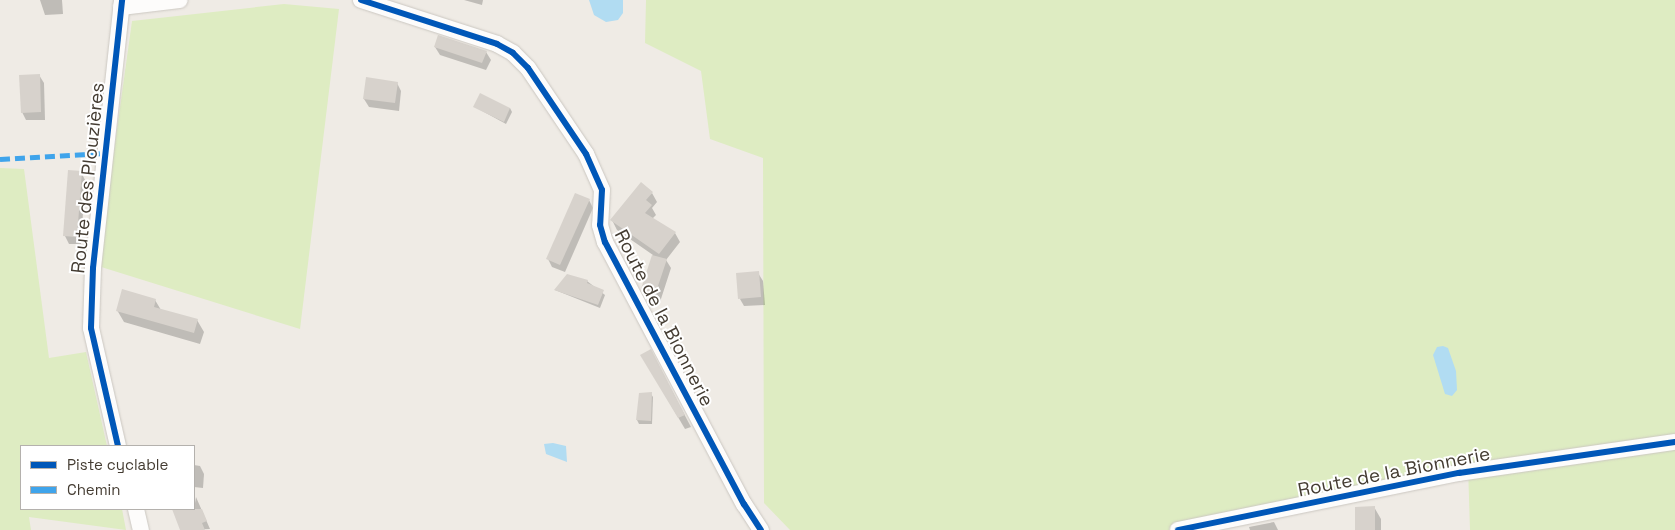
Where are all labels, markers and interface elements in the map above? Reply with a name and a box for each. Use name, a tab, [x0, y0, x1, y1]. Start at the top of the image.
street label: Route des Plouzières	[67, 82, 109, 274]
street label: Route de la Bionnerie	[610, 226, 718, 410]
street label: Route de la Bionnerie	[1296, 442, 1492, 502]
legend	[20, 445, 195, 510]
text: Piste cyclable	[67, 455, 168, 474]
text: Chemin	[67, 480, 120, 499]

